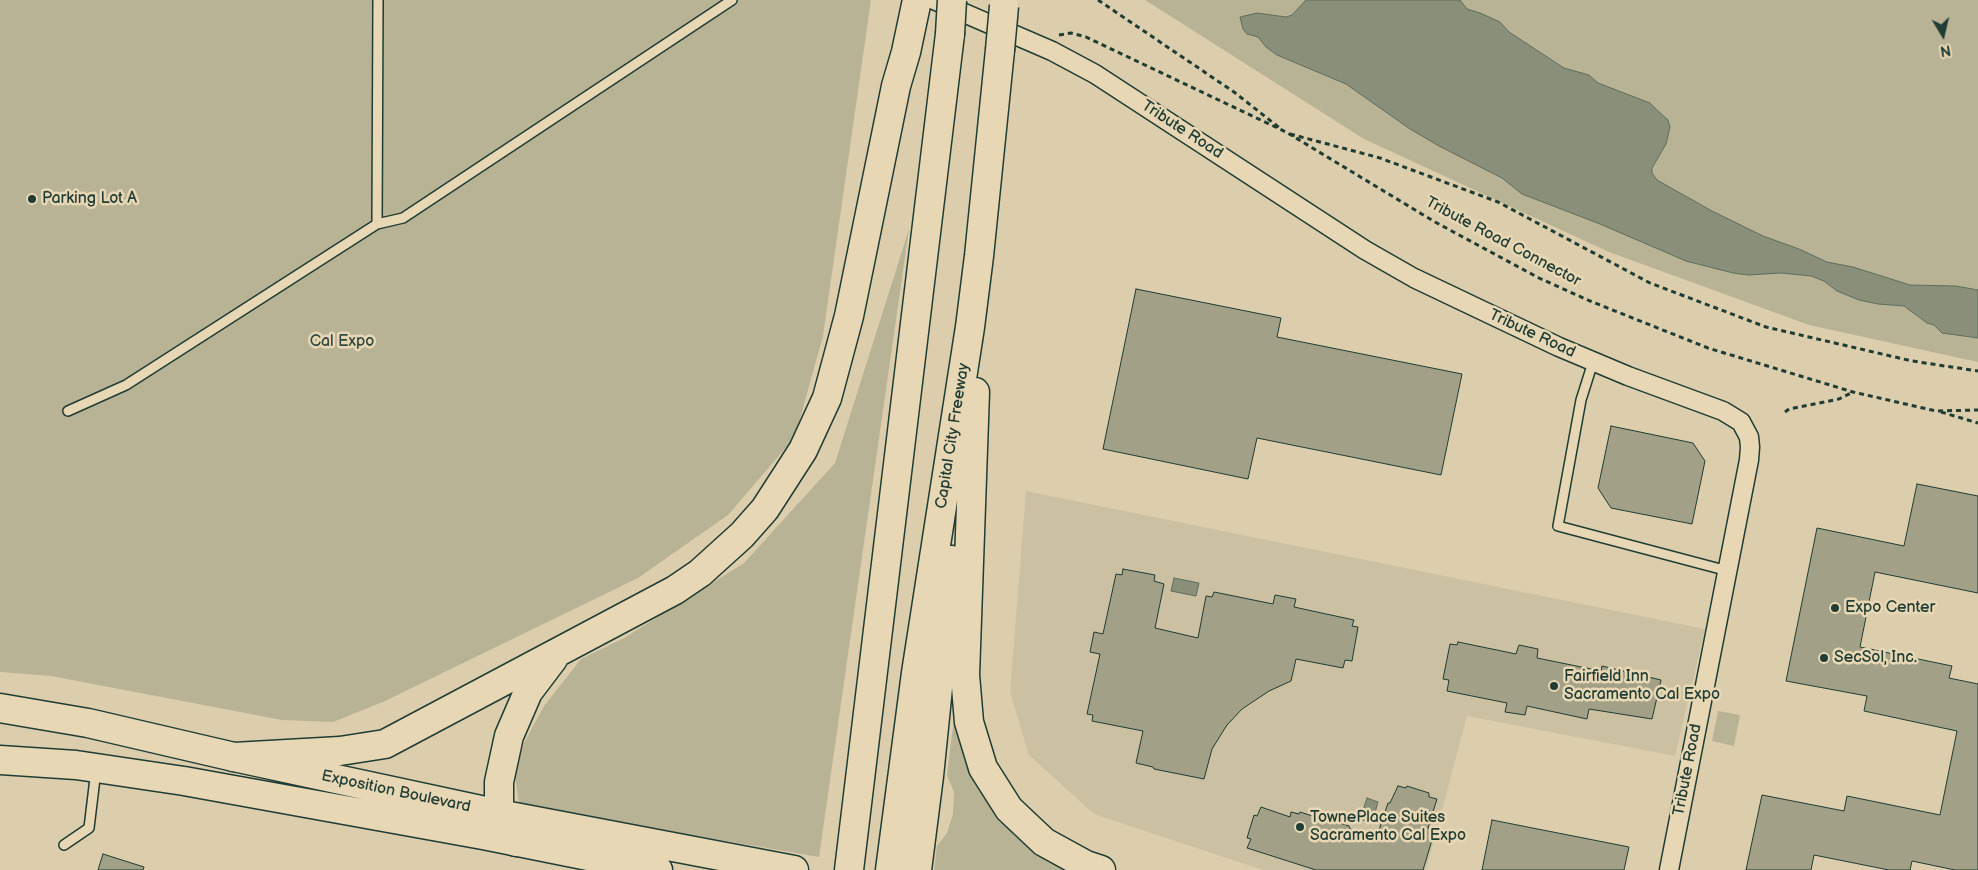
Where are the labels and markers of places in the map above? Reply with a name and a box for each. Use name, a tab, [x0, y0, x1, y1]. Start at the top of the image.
place label: Parking Lot A	[42, 189, 137, 209]
marker: Parking Lot A	[26, 193, 38, 205]
place label: Expo Center	[1845, 598, 1935, 618]
marker: Expo Center	[1829, 602, 1841, 614]
place label: SecSol, Inc.	[1834, 648, 1917, 668]
marker: SecSol, Inc.	[1818, 652, 1830, 664]
place label: Fairfield Inn Sacramento Cal Expo	[1564, 667, 1720, 705]
marker: Fairfield Inn Sacramento Cal Expo	[1548, 680, 1560, 692]
place label: TownePlace Suites Sacramento Cal Expo	[1310, 808, 1466, 846]
marker: TownePlace Suites Sacramento Cal Expo	[1294, 821, 1306, 833]

